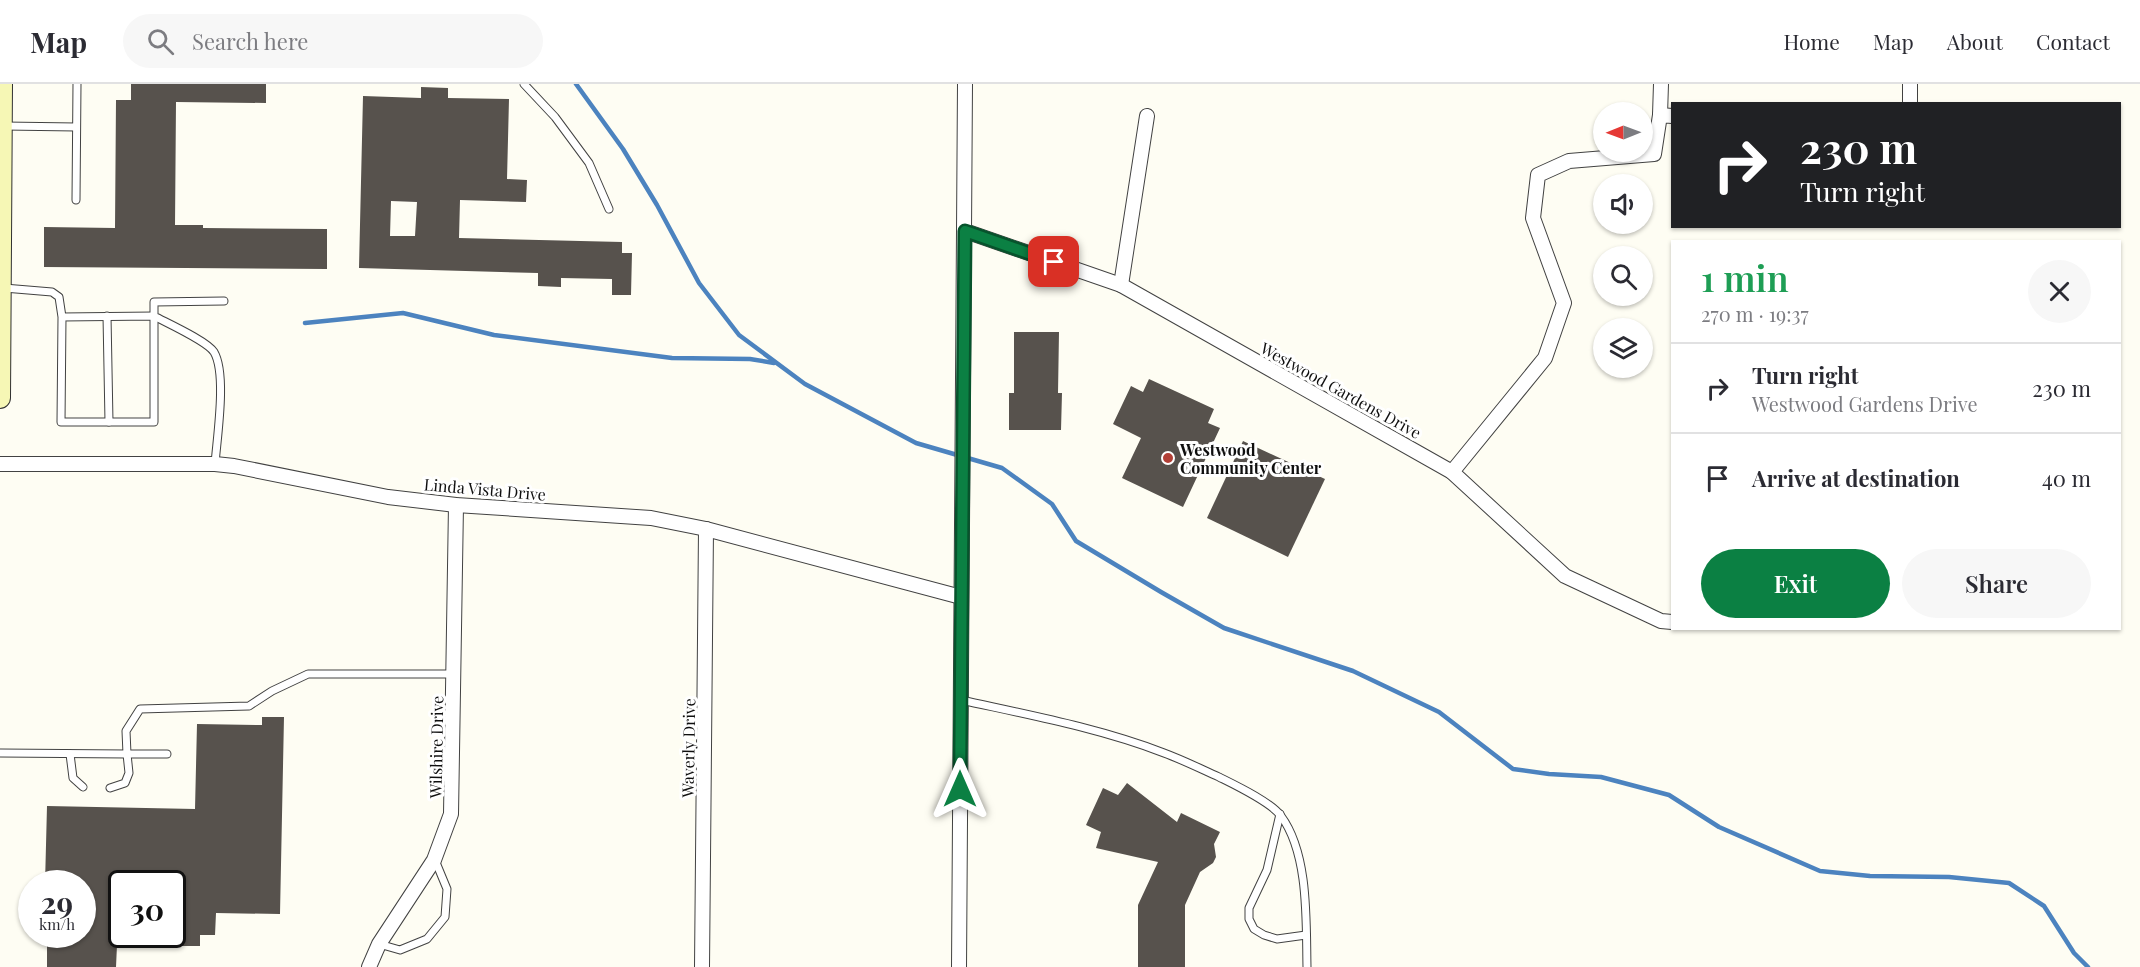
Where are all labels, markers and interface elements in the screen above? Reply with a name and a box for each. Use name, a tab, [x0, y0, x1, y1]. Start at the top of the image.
search box	[123, 14, 543, 68]
text: Map	[30, 23, 87, 60]
icon: search	[144, 25, 177, 58]
text: Search here	[192, 26, 308, 56]
text: Home	[1784, 27, 1840, 55]
text: Map	[1873, 27, 1914, 55]
text: About	[1947, 27, 2003, 55]
text: Contact	[2036, 27, 2110, 55]
north arrow	[1593, 102, 1653, 162]
map controls	[1593, 102, 1653, 378]
text: 230 m	[1800, 119, 1917, 175]
icon: right	[1701, 126, 1779, 204]
text: Turn right	[1800, 173, 1925, 209]
button: sound	[1593, 174, 1653, 234]
pin	[1028, 236, 1079, 287]
icon: arrive	[1037, 245, 1070, 278]
button: search	[1593, 246, 1653, 306]
text: 1 min	[1701, 253, 1789, 301]
button: close	[2028, 260, 2091, 323]
text: 270 m · 19:37	[1701, 300, 1809, 327]
button: layers	[1593, 318, 1653, 378]
street label: Westwood Gardens Drive	[1256, 337, 1425, 443]
text: Turn right	[1752, 360, 1858, 390]
icon: right	[1701, 372, 1734, 405]
text: 230 m	[2032, 373, 2091, 403]
text: Westwood Gardens Drive	[1752, 390, 1978, 417]
place label: Westwood Community Center	[1179, 439, 1322, 478]
marker: Westwood Community Center	[1161, 451, 1175, 465]
icon: arrive	[1701, 462, 1734, 495]
text: Arrive at destination	[1752, 463, 1960, 493]
text: 40 m	[2042, 463, 2091, 493]
street label: Linda Vista Drive	[423, 473, 547, 505]
button: Exit	[1701, 549, 1890, 618]
button: Share	[1902, 549, 2091, 618]
street label: Wilshire Drive	[425, 696, 447, 799]
street label: Waverly Drive	[677, 698, 699, 799]
position arrow	[928, 757, 992, 821]
speed limit sign: 30	[108, 870, 186, 948]
text: 29	[41, 882, 73, 922]
text: km/h	[39, 914, 75, 934]

